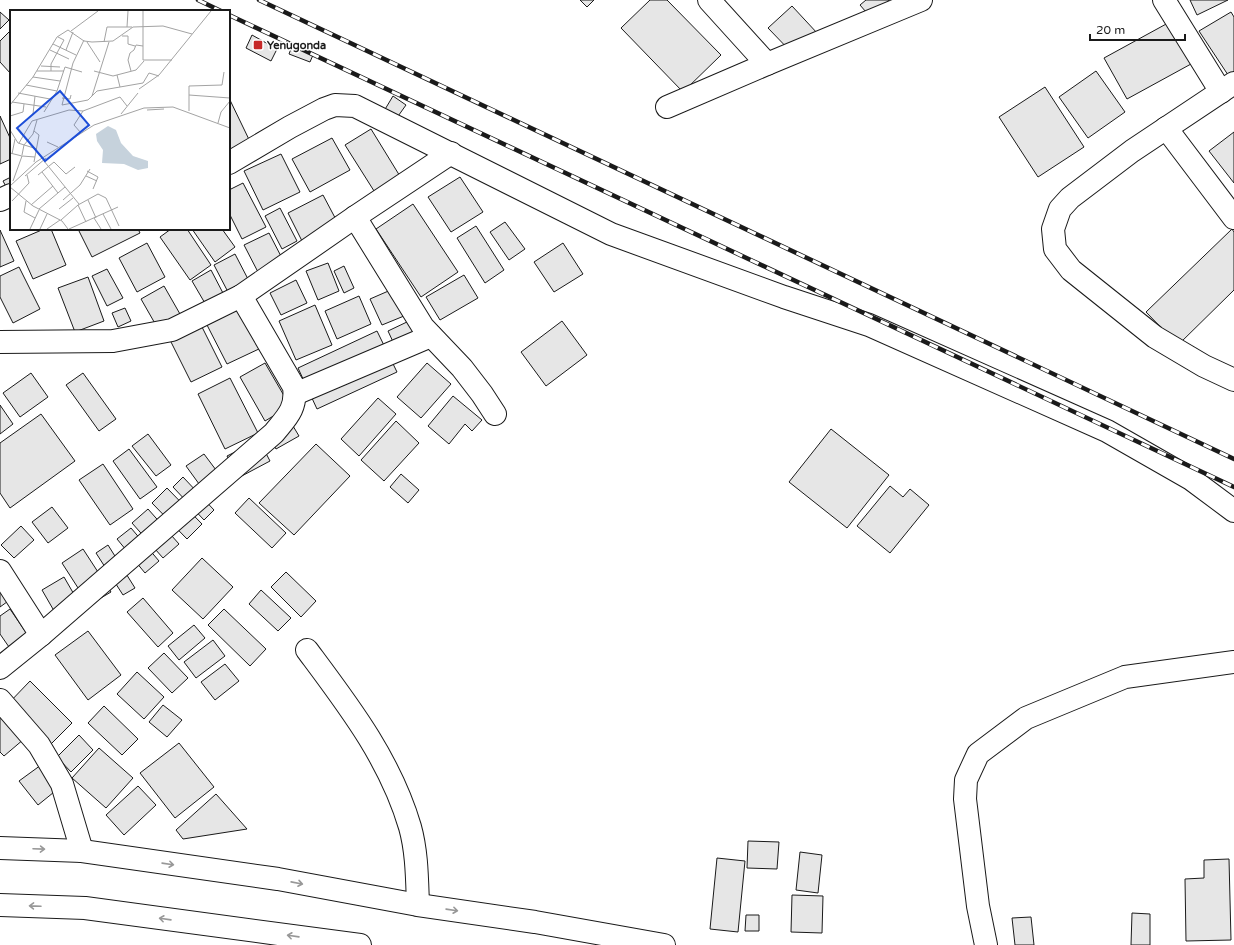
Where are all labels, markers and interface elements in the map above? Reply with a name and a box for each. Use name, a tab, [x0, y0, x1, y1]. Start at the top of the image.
inset map	[10, 10, 230, 230]
scale bar	[1090, 16, 1185, 42]
text: 20 m	[1096, 23, 1125, 37]
marker: Yenugonda	[252, 39, 264, 51]
place label: Yenugonda	[267, 39, 326, 53]
one-way arrow	[32, 846, 45, 853]
one-way arrow	[161, 860, 174, 868]
one-way arrow	[290, 879, 303, 887]
one-way arrow	[29, 903, 42, 910]
one-way arrow	[445, 906, 458, 914]
one-way arrow	[159, 915, 172, 923]
one-way arrow	[287, 932, 300, 940]

